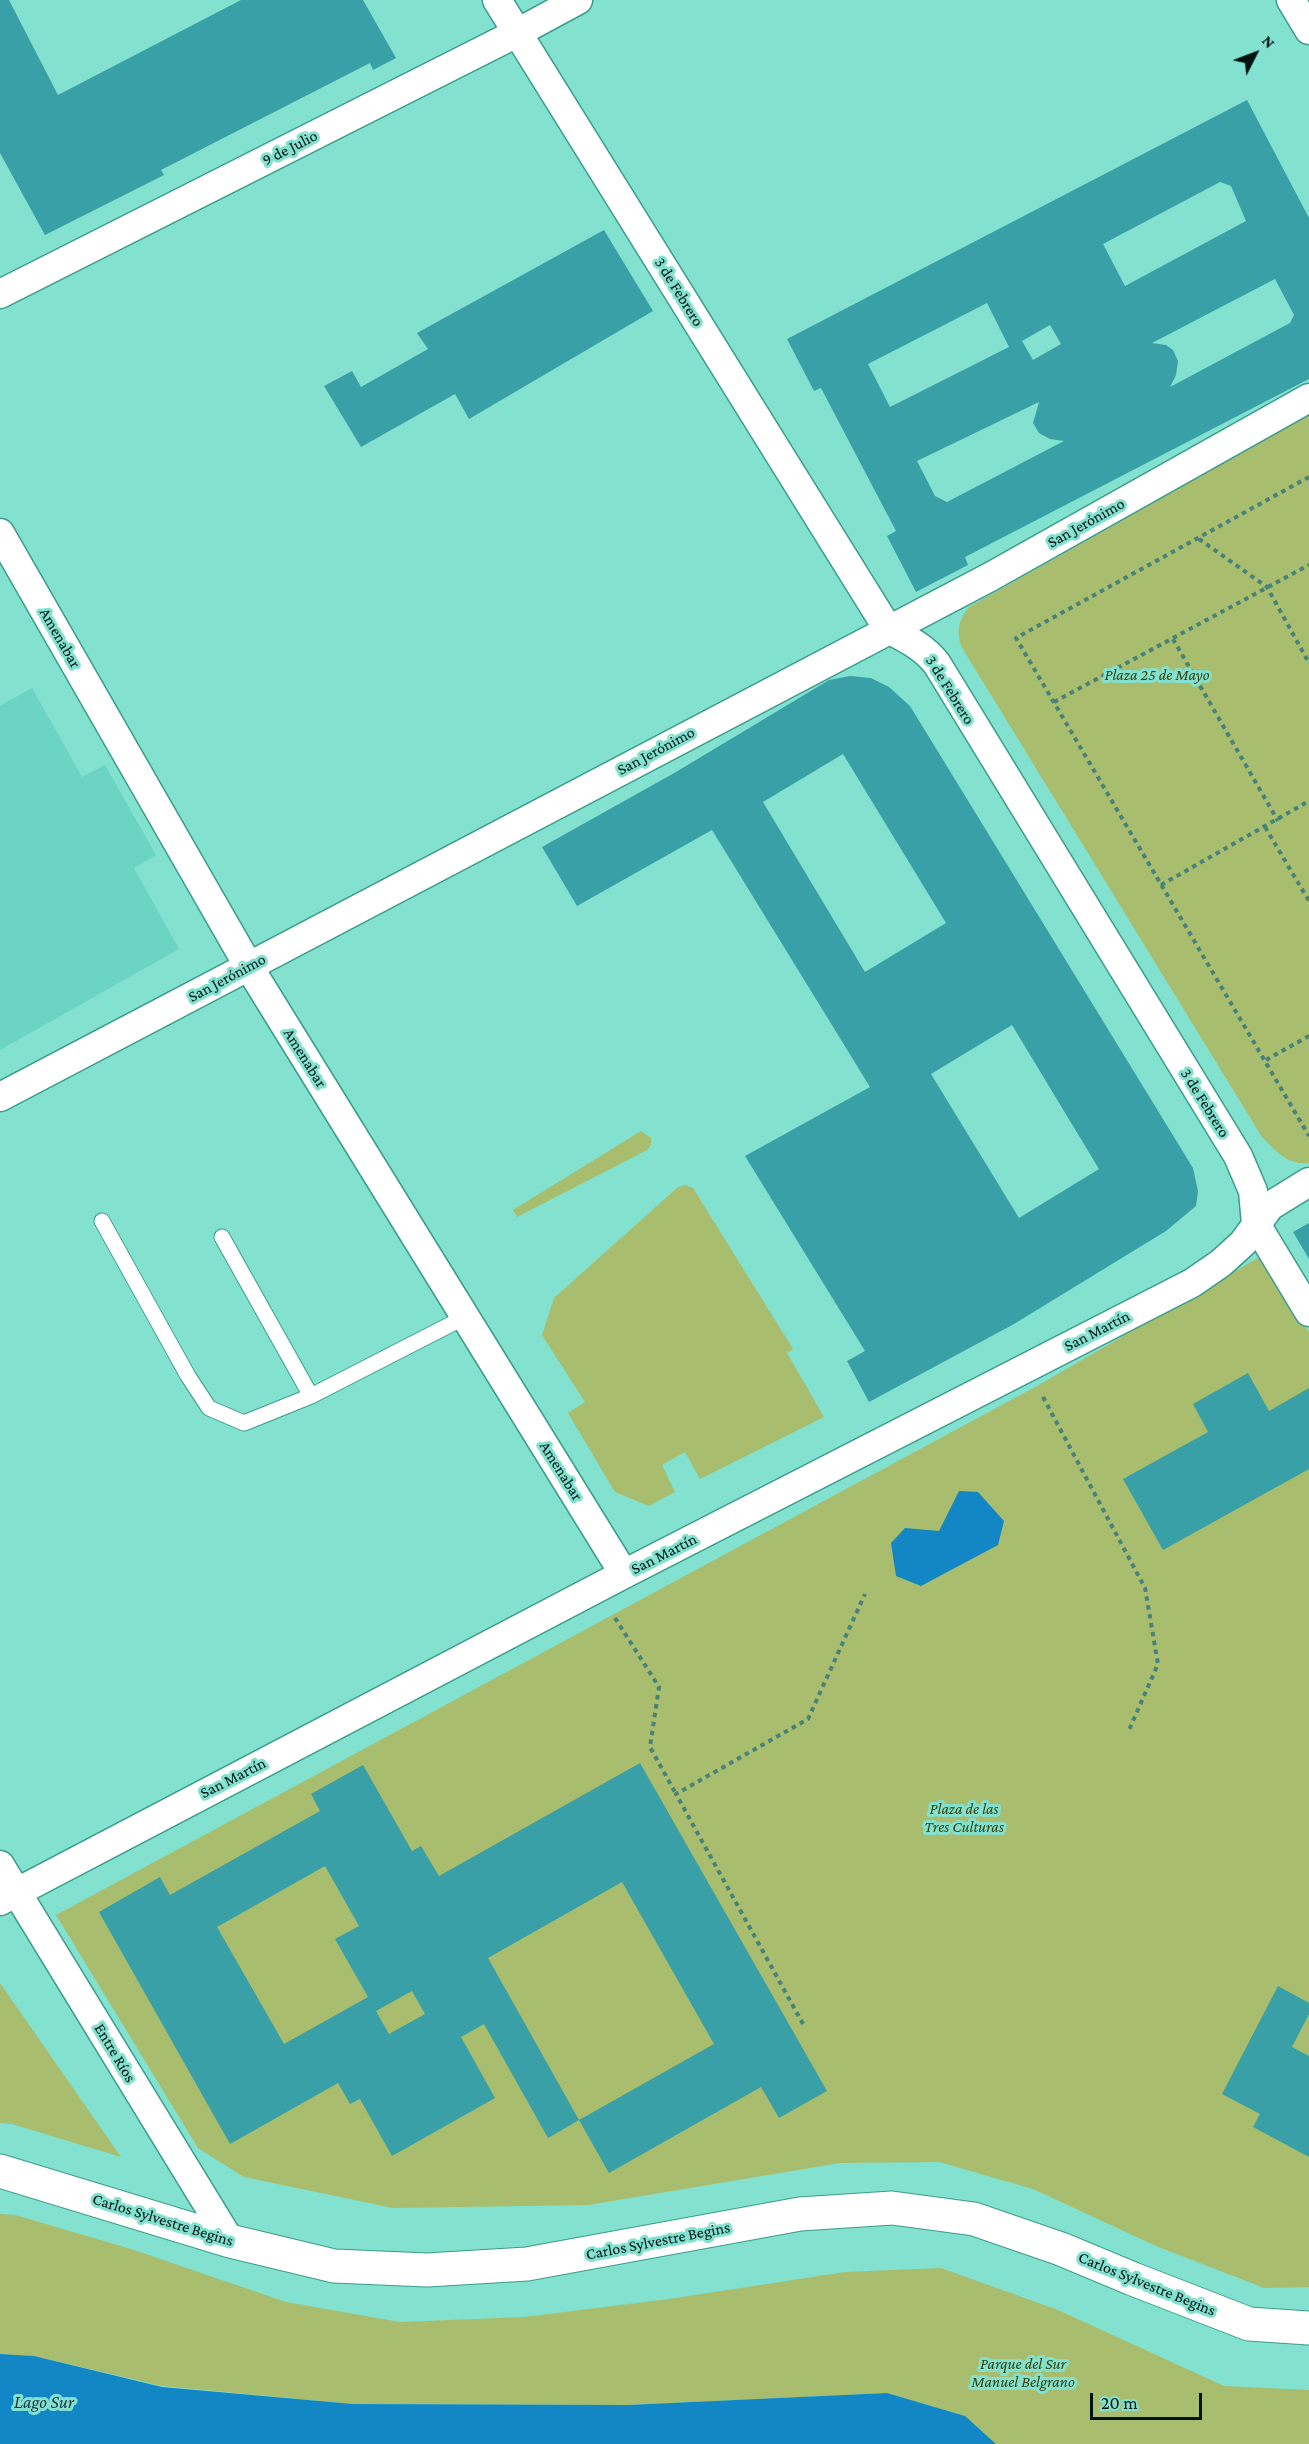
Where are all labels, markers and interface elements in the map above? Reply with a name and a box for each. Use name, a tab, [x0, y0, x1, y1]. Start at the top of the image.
north arrow	[1225, 24, 1285, 84]
text: N	[1259, 32, 1279, 51]
street label: 9 de Julio	[259, 126, 321, 170]
street label: 3 de Febrero	[650, 254, 708, 330]
street label: San Jerónimo	[1044, 494, 1128, 552]
street label: Amenabar	[35, 604, 85, 672]
street label: 3 de Febrero	[921, 652, 979, 728]
park label: Plaza 25 de Mayo	[1104, 665, 1210, 685]
street label: San Jerónimo	[614, 723, 698, 779]
street label: San Jerónimo	[185, 950, 269, 1006]
street label: Amenabar	[279, 1025, 331, 1091]
street label: 3 de Febrero	[1176, 1065, 1234, 1141]
street label: San Martín	[1061, 1306, 1133, 1356]
street label: Amenabar	[535, 1438, 587, 1504]
street label: San Martín	[628, 1529, 700, 1579]
street label: San Martín	[197, 1753, 269, 1803]
park label: Plaza de las Tres Culturas	[924, 1799, 1004, 1837]
street label: Entre Ríos	[90, 2020, 140, 2086]
street label: Carlos Sylvestre Begins	[90, 2189, 236, 2251]
street label: Carlos Sylvestre Begins	[584, 2218, 732, 2264]
street label: Carlos Sylvestre Begins	[1076, 2248, 1218, 2320]
park label: Parque del Sur Manuel Belgrano	[971, 2354, 1075, 2392]
scale bar	[1093, 2381, 1206, 2419]
water label: Lago Sur	[14, 2391, 74, 2413]
text: 20 m	[1101, 2393, 1138, 2413]

